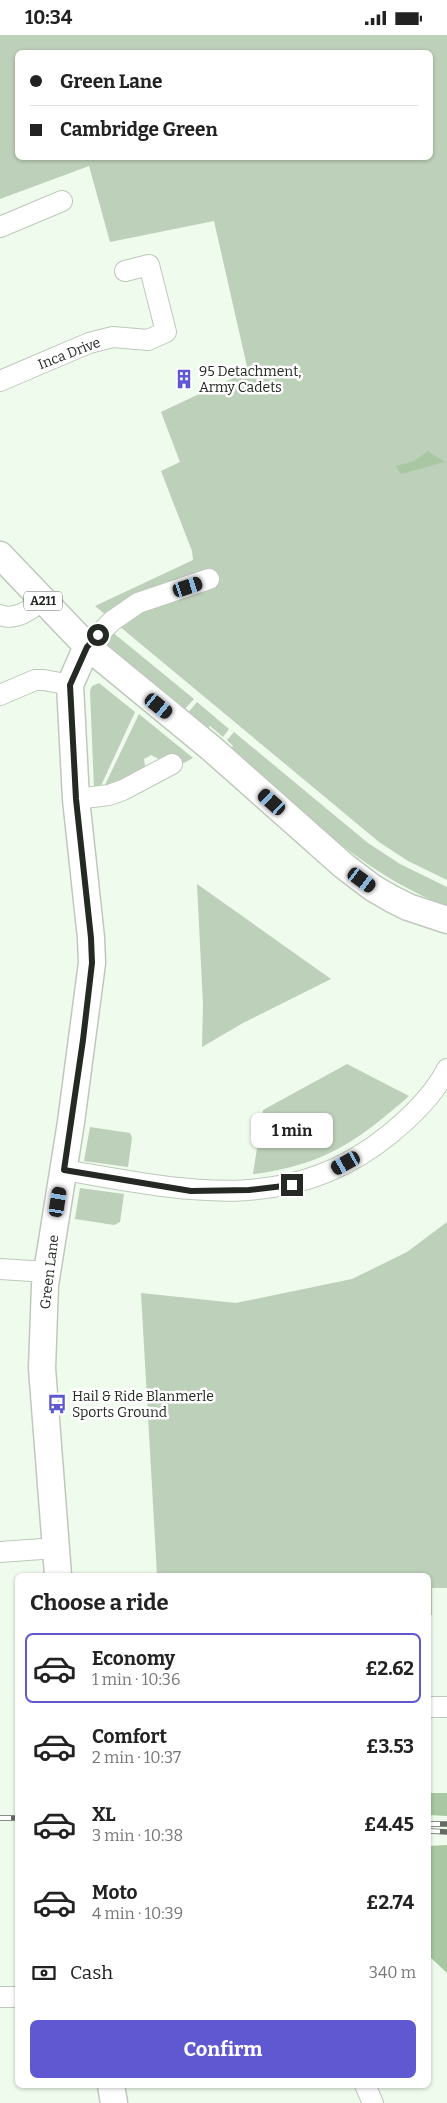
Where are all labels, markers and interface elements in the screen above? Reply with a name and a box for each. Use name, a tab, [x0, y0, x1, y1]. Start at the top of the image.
text: 10:34	[25, 6, 72, 29]
text: Green Lane	[60, 70, 163, 93]
text: Cambridge Green	[60, 118, 218, 141]
street label: Inca Drive	[35, 334, 103, 373]
place label: 95 Detachment, Army Cadets	[199, 363, 301, 396]
building icon: 95 Detachment, Army Cadets	[173, 368, 195, 390]
car	[171, 575, 204, 599]
road number: A211	[24, 591, 62, 611]
route start	[87, 624, 109, 646]
car	[142, 691, 175, 721]
car	[255, 786, 288, 818]
car	[345, 865, 378, 895]
callout: 1 min	[251, 1113, 333, 1147]
text: 1 min	[272, 1121, 312, 1140]
car	[329, 1149, 362, 1177]
route end	[281, 1174, 303, 1196]
car	[48, 1186, 67, 1218]
street label: Green Lane	[36, 1234, 62, 1310]
place label: Hail & Ride Blanmerle Sports Ground	[72, 1388, 214, 1421]
bus stop icon: Hail & Ride Blanmerle Sports Ground	[46, 1393, 68, 1415]
text: Choose a ride	[30, 1589, 169, 1616]
icon: car	[32, 1646, 77, 1691]
text: Economy	[92, 1647, 175, 1670]
text: £2.62	[365, 1657, 414, 1680]
text: 1 min · 10:36	[92, 1670, 180, 1689]
icon: car	[32, 1724, 77, 1769]
text: Comfort	[92, 1725, 167, 1748]
text: £3.53	[366, 1735, 414, 1758]
text: 2 min · 10:37	[92, 1748, 181, 1767]
icon: car	[32, 1802, 77, 1847]
text: XL	[92, 1803, 116, 1826]
text: £4.45	[364, 1813, 414, 1836]
text: 3 min · 10:38	[92, 1826, 183, 1845]
icon: car	[32, 1880, 77, 1925]
text: Moto	[92, 1881, 138, 1904]
text: £2.74	[366, 1891, 414, 1914]
text: 4 min · 10:39	[92, 1904, 183, 1923]
icon: cash	[30, 1959, 58, 1987]
text: Cash	[70, 1961, 113, 1984]
text: 340 m	[369, 1963, 416, 1982]
button: Confirm	[30, 2020, 416, 2078]

